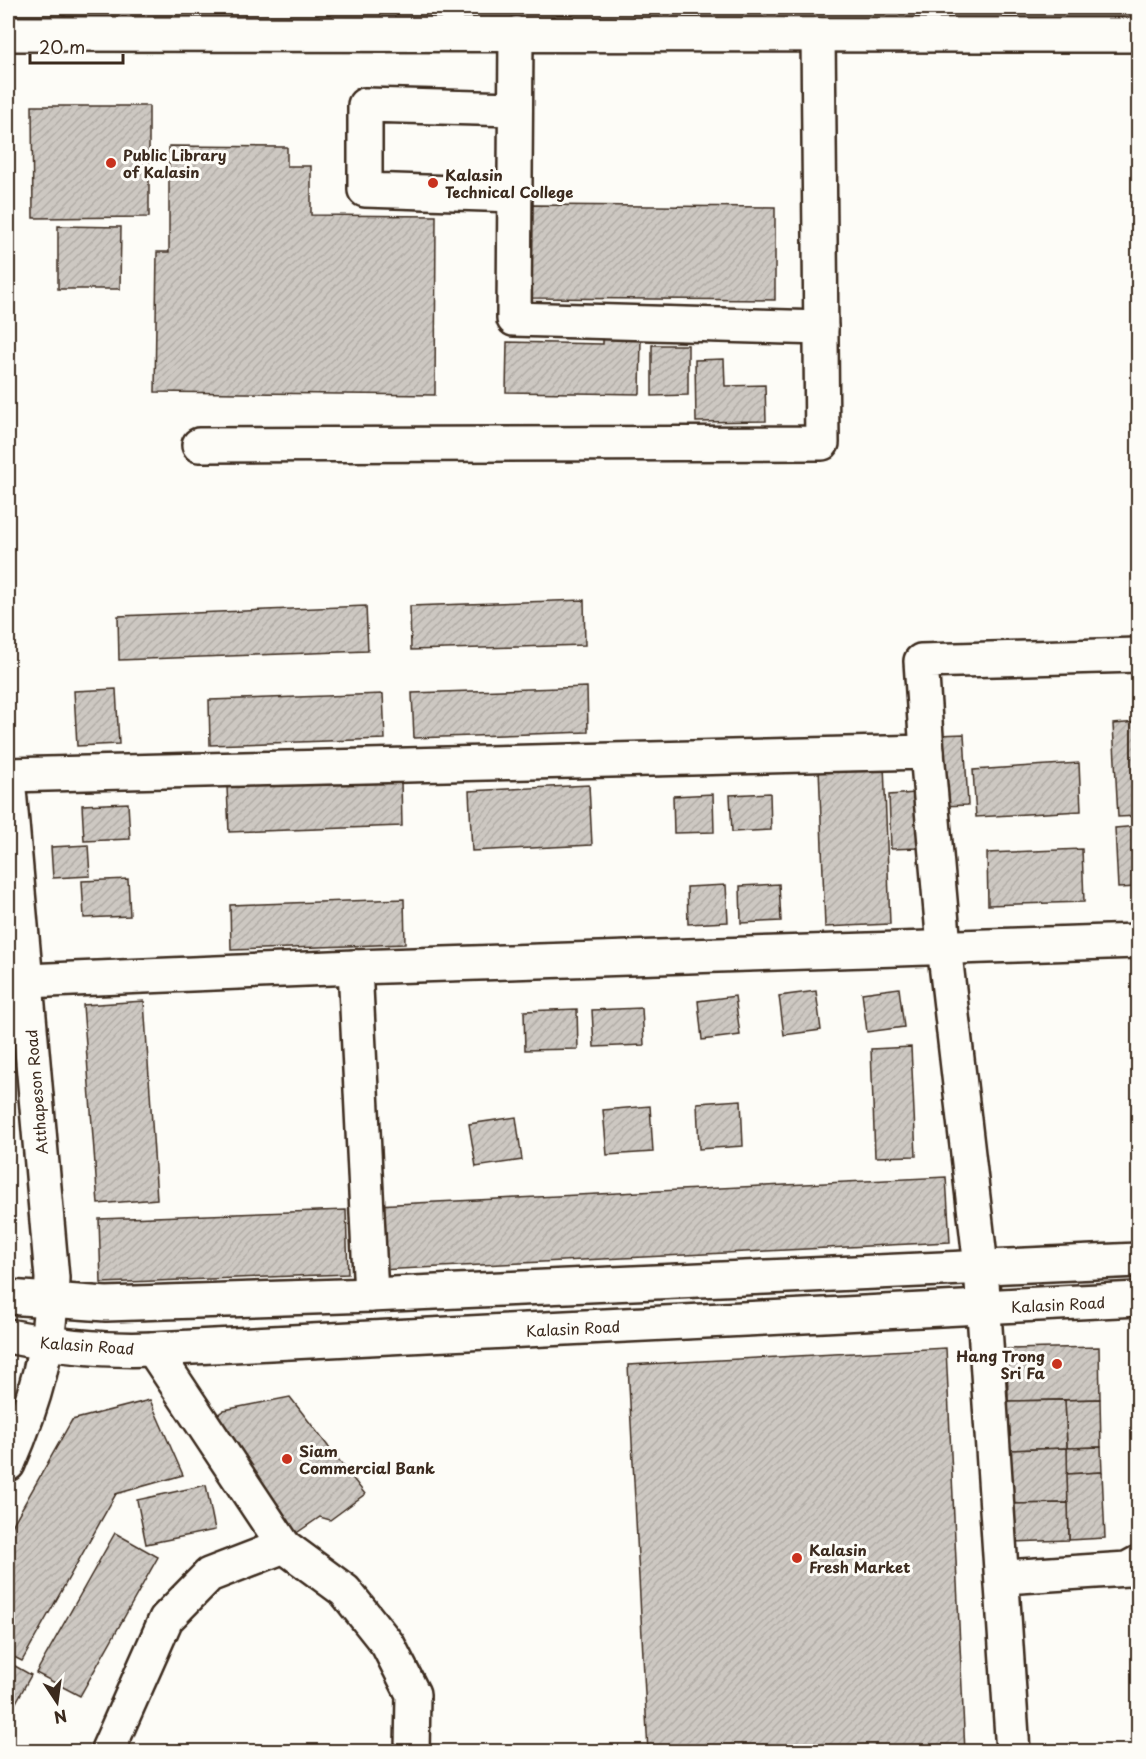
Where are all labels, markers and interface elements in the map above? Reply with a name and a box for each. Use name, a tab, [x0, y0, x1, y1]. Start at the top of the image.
scale bar	[30, 27, 123, 65]
text: 20 m	[39, 33, 85, 60]
place label: Public Library of Kalasin	[123, 143, 227, 183]
marker: Public Library of Kalasin	[104, 156, 118, 170]
place label: Kalasin Technical College	[445, 163, 573, 203]
marker: Kalasin Technical College	[426, 176, 440, 190]
street label: Atthapeson Road	[19, 1029, 53, 1155]
street label: Kalasin Road	[1010, 1290, 1106, 1318]
street label: Kalasin Road	[525, 1314, 621, 1342]
street label: Kalasin Road	[39, 1330, 135, 1360]
place label: Hang Trong Sri Fa	[956, 1344, 1046, 1384]
marker: Hang Trong Sri Fa	[1050, 1357, 1064, 1371]
place label: Siam Commercial Bank	[299, 1439, 435, 1479]
marker: Siam Commercial Bank	[280, 1452, 294, 1466]
place label: Kalasin Fresh Market	[809, 1538, 910, 1578]
marker: Kalasin Fresh Market	[790, 1551, 804, 1565]
north arrow	[27, 1672, 87, 1732]
text: N	[52, 1704, 69, 1731]

